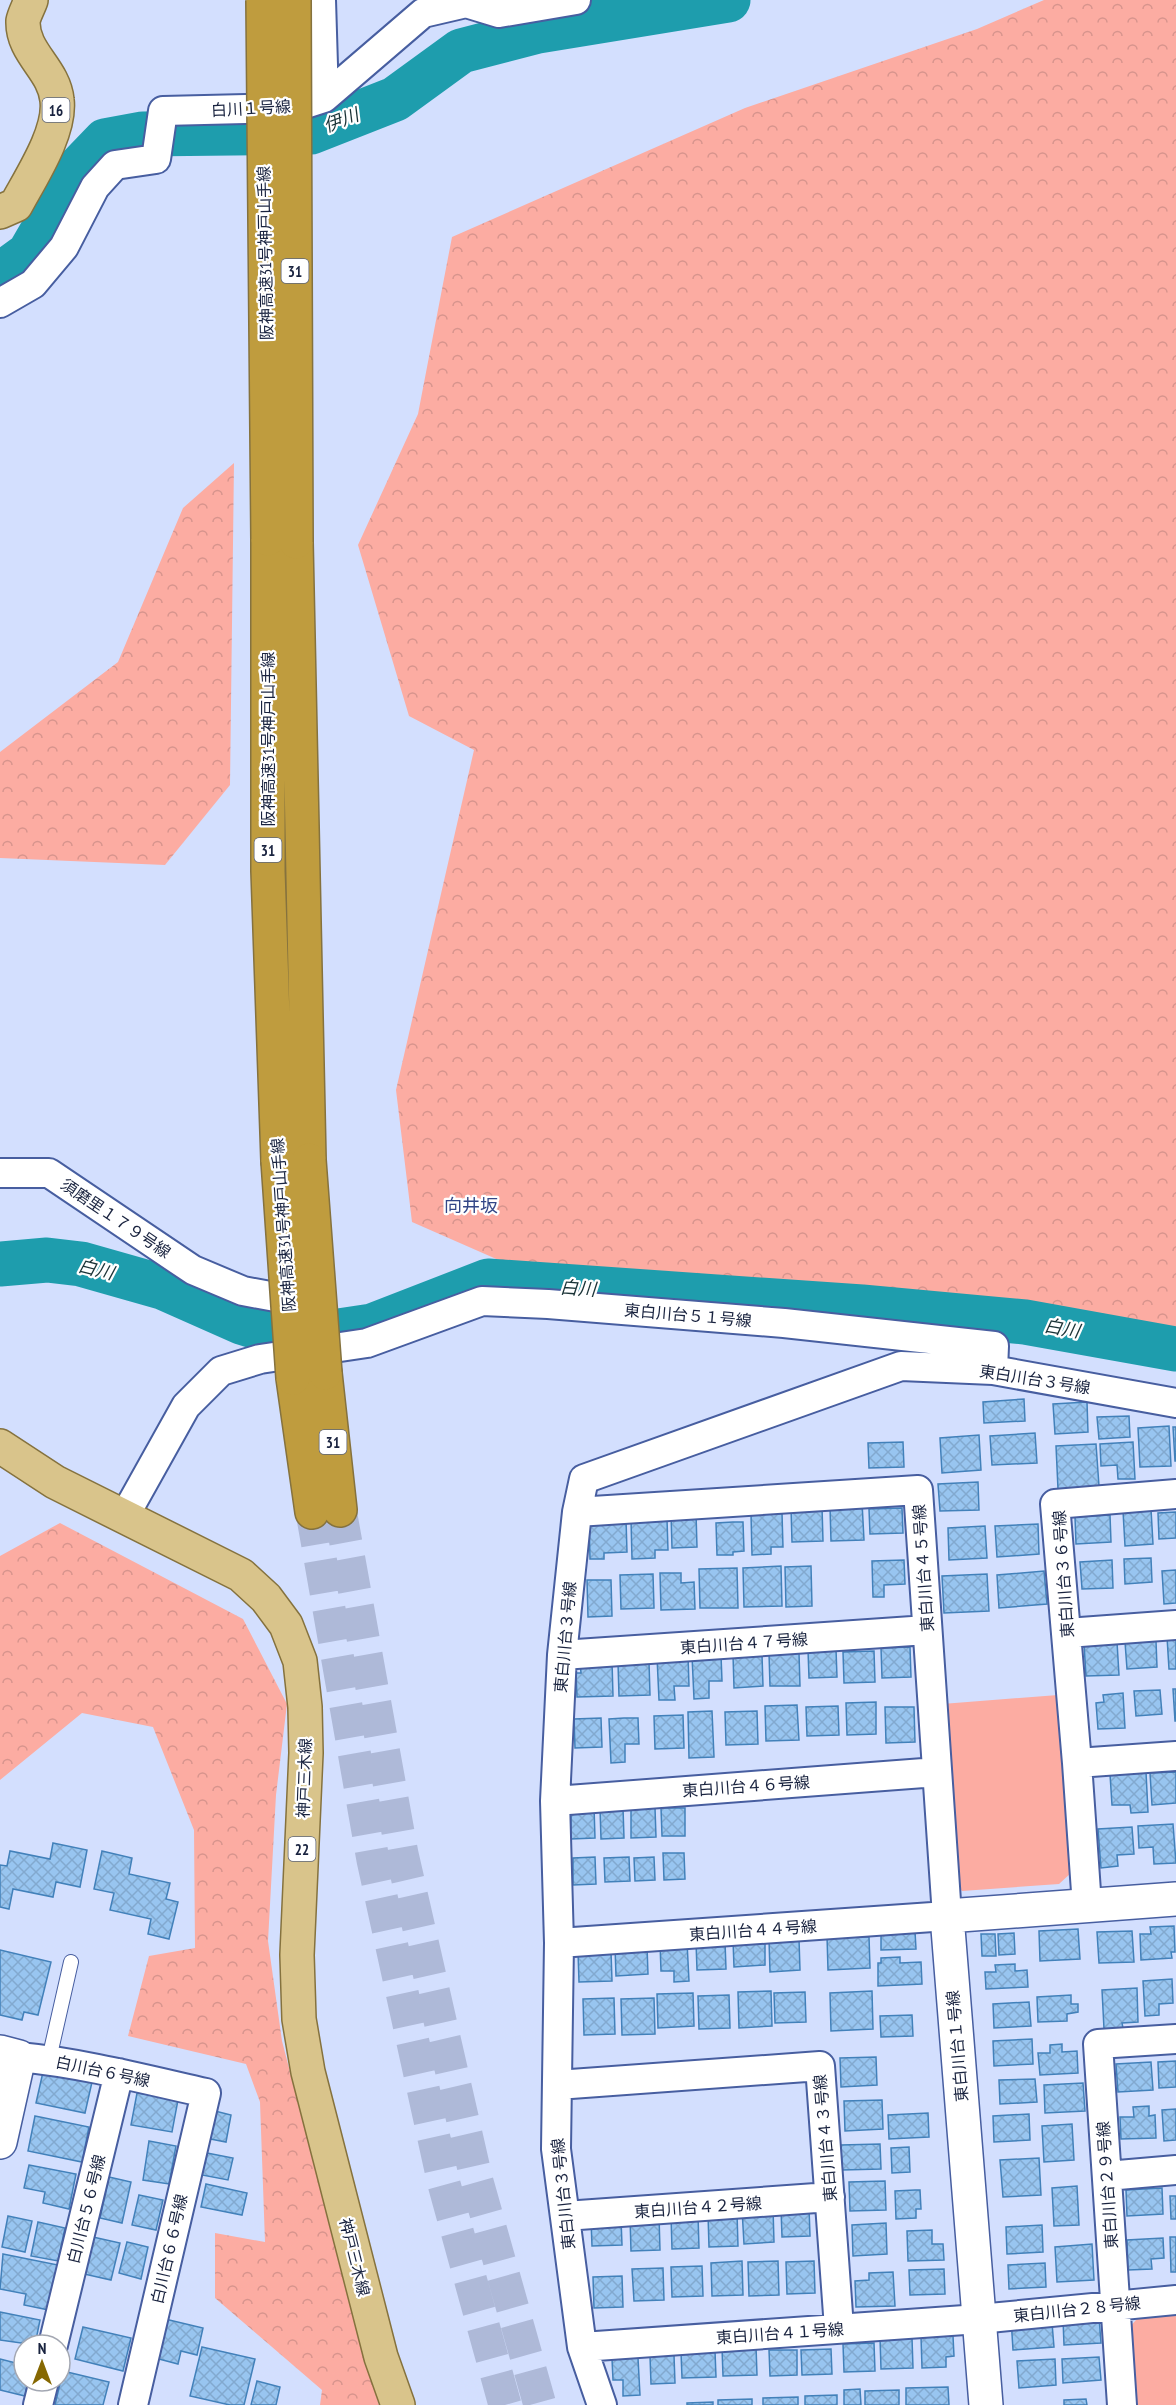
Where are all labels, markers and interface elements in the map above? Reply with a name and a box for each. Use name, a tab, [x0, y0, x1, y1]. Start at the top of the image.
street label: 白川１号線	[211, 96, 291, 120]
road number: 16	[42, 98, 70, 122]
water label: 伊川	[320, 102, 364, 137]
street label: 阪神高速31号神戸山手線	[253, 166, 277, 340]
road number: 31	[282, 259, 308, 283]
street label: 阪神高速31号神戸山手線	[258, 652, 278, 826]
road number: 31	[254, 838, 282, 862]
street label: 阪神高速31号神戸山手線	[267, 1137, 299, 1313]
street label: 須磨里１７９号線	[57, 1174, 175, 1262]
district label: 向井坂	[444, 1194, 498, 1217]
water label: 白川	[76, 1253, 118, 1285]
water label: 白川	[559, 1275, 599, 1301]
street label: 東白川台５１号線	[623, 1299, 753, 1331]
water label: 白川	[1042, 1314, 1084, 1343]
street label: 東白川台３号線	[978, 1360, 1092, 1398]
road number: 31	[320, 1430, 346, 1454]
street label: 東白川台４５号線	[909, 1503, 937, 1633]
street label: 東白川台３６号線	[1049, 1509, 1077, 1639]
street label: 東白川台３号線	[550, 1580, 580, 1694]
street label: 東白川台４７号線	[679, 1629, 809, 1657]
street label: 神戸三木線	[293, 1738, 315, 1818]
street label: 東白川台４６号線	[681, 1772, 811, 1800]
road number: 22	[288, 1837, 316, 1861]
street label: 東白川台４４号線	[688, 1916, 818, 1944]
street label: 東白川台１号線	[942, 1989, 972, 2103]
street label: 白川台６号線	[54, 2051, 152, 2091]
street label: 東白川台４３号線	[809, 2073, 841, 2203]
street label: 東白川台２９号線	[1093, 2120, 1121, 2250]
street label: 東白川台３号線	[547, 2137, 579, 2251]
street label: 白川台５６号線	[63, 2152, 109, 2266]
street label: 白川台６６号線	[147, 2192, 191, 2306]
street label: 東白川台４２号線	[633, 2193, 763, 2221]
street label: 神戸三木線	[336, 2216, 374, 2298]
street label: 東白川台２８号線	[1012, 2292, 1142, 2326]
street label: 東白川台４１号線	[715, 2319, 845, 2347]
north arrow	[12, 2333, 72, 2393]
text: N	[38, 2338, 46, 2358]

